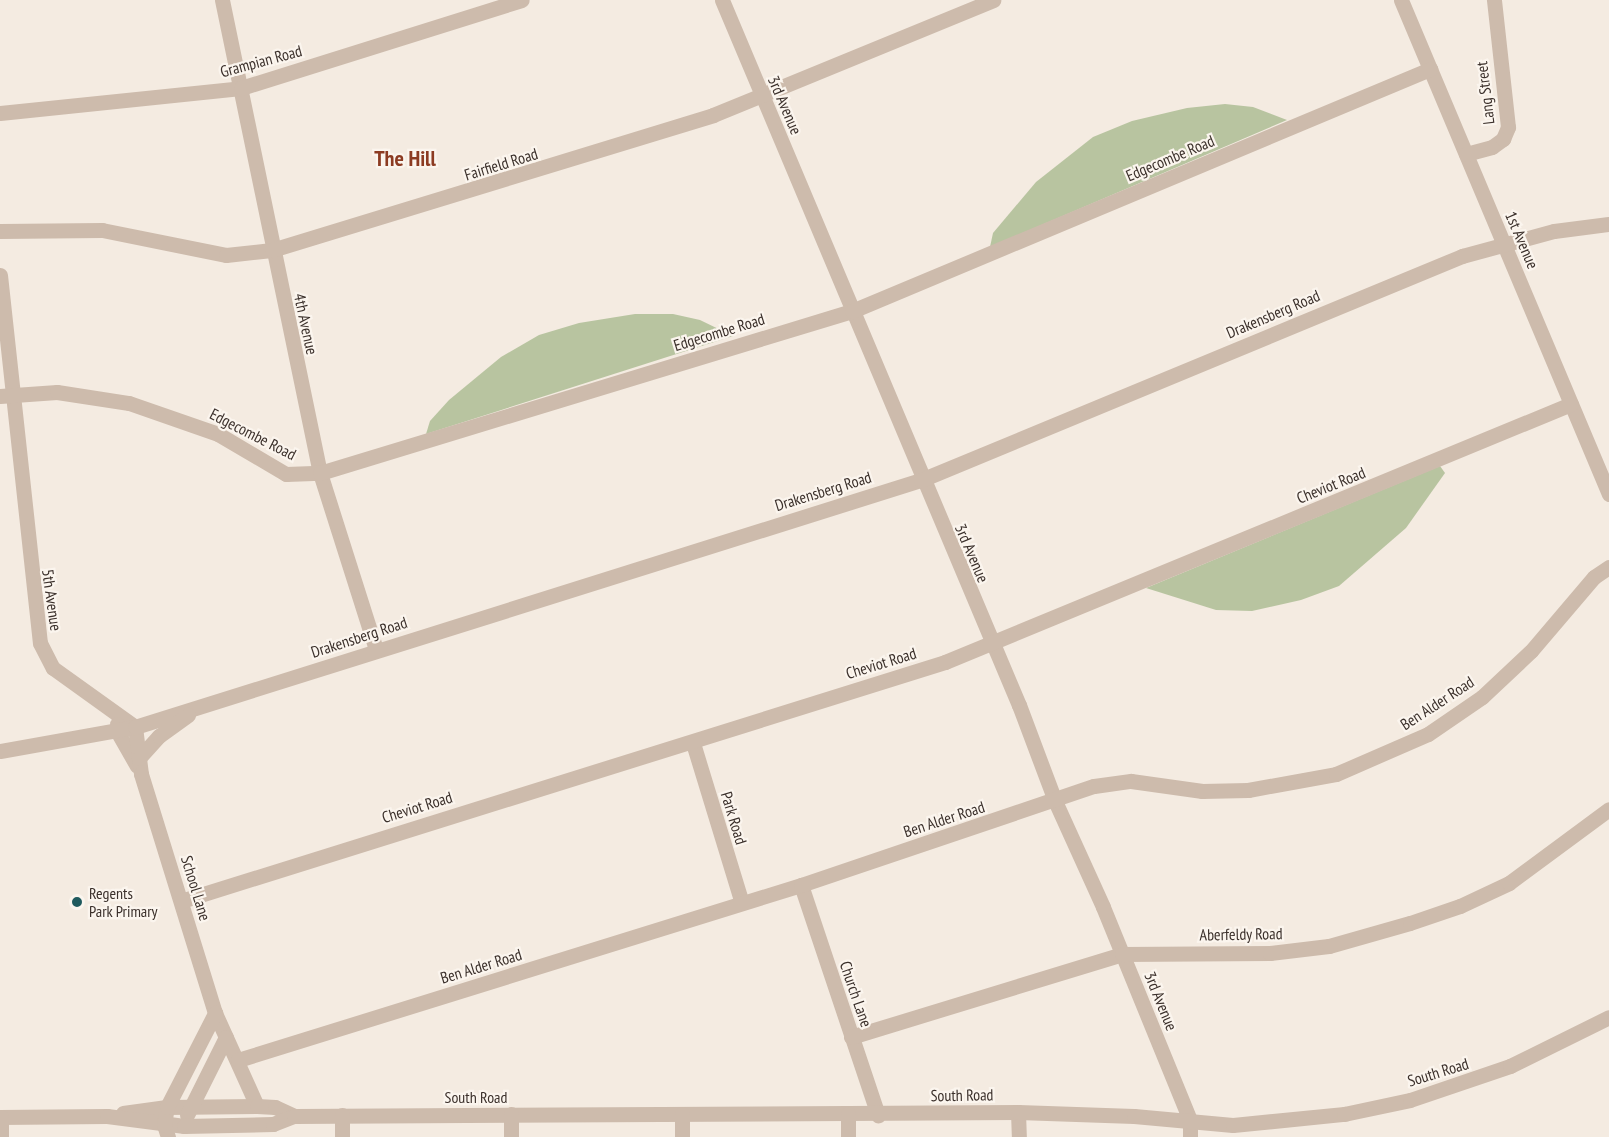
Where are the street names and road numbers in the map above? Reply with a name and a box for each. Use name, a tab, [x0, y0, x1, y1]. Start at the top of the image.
street label: Grampian Road	[218, 41, 304, 81]
street label: Lang Street	[1472, 60, 1498, 126]
street label: 3rd Avenue	[764, 73, 806, 137]
street label: Edgecombe Road	[1123, 131, 1217, 185]
street label: Fairfield Road	[462, 144, 540, 184]
street label: 1st Avenue	[1501, 208, 1543, 272]
street label: Drakensberg Road	[1223, 286, 1323, 342]
street label: 4th Avenue	[290, 291, 322, 357]
street label: Edgecombe Road	[671, 309, 767, 355]
street label: Edgecombe Road	[207, 404, 299, 464]
street label: Cheviot Road	[1294, 463, 1368, 507]
street label: Drakensberg Road	[772, 467, 874, 515]
street label: 3rd Avenue	[951, 521, 993, 585]
street label: 5th Avenue	[38, 568, 66, 632]
street label: Drakensberg Road	[309, 612, 409, 662]
street label: Cheviot Road	[844, 643, 918, 683]
street label: Ben Alder Road	[1396, 672, 1478, 734]
street label: Cheviot Road	[380, 787, 454, 827]
street label: Park Road	[717, 789, 751, 847]
street label: Ben Alder Road	[901, 797, 987, 841]
street label: School Lane	[177, 853, 215, 923]
street label: Aberfeldy Road	[1199, 924, 1283, 944]
street label: Ben Alder Road	[438, 944, 524, 988]
street label: Church Lane	[836, 959, 876, 1029]
street label: 3rd Avenue	[1140, 968, 1182, 1034]
street label: South Road	[1405, 1054, 1471, 1090]
street label: South Road	[930, 1085, 994, 1105]
street label: South Road	[445, 1087, 507, 1107]

